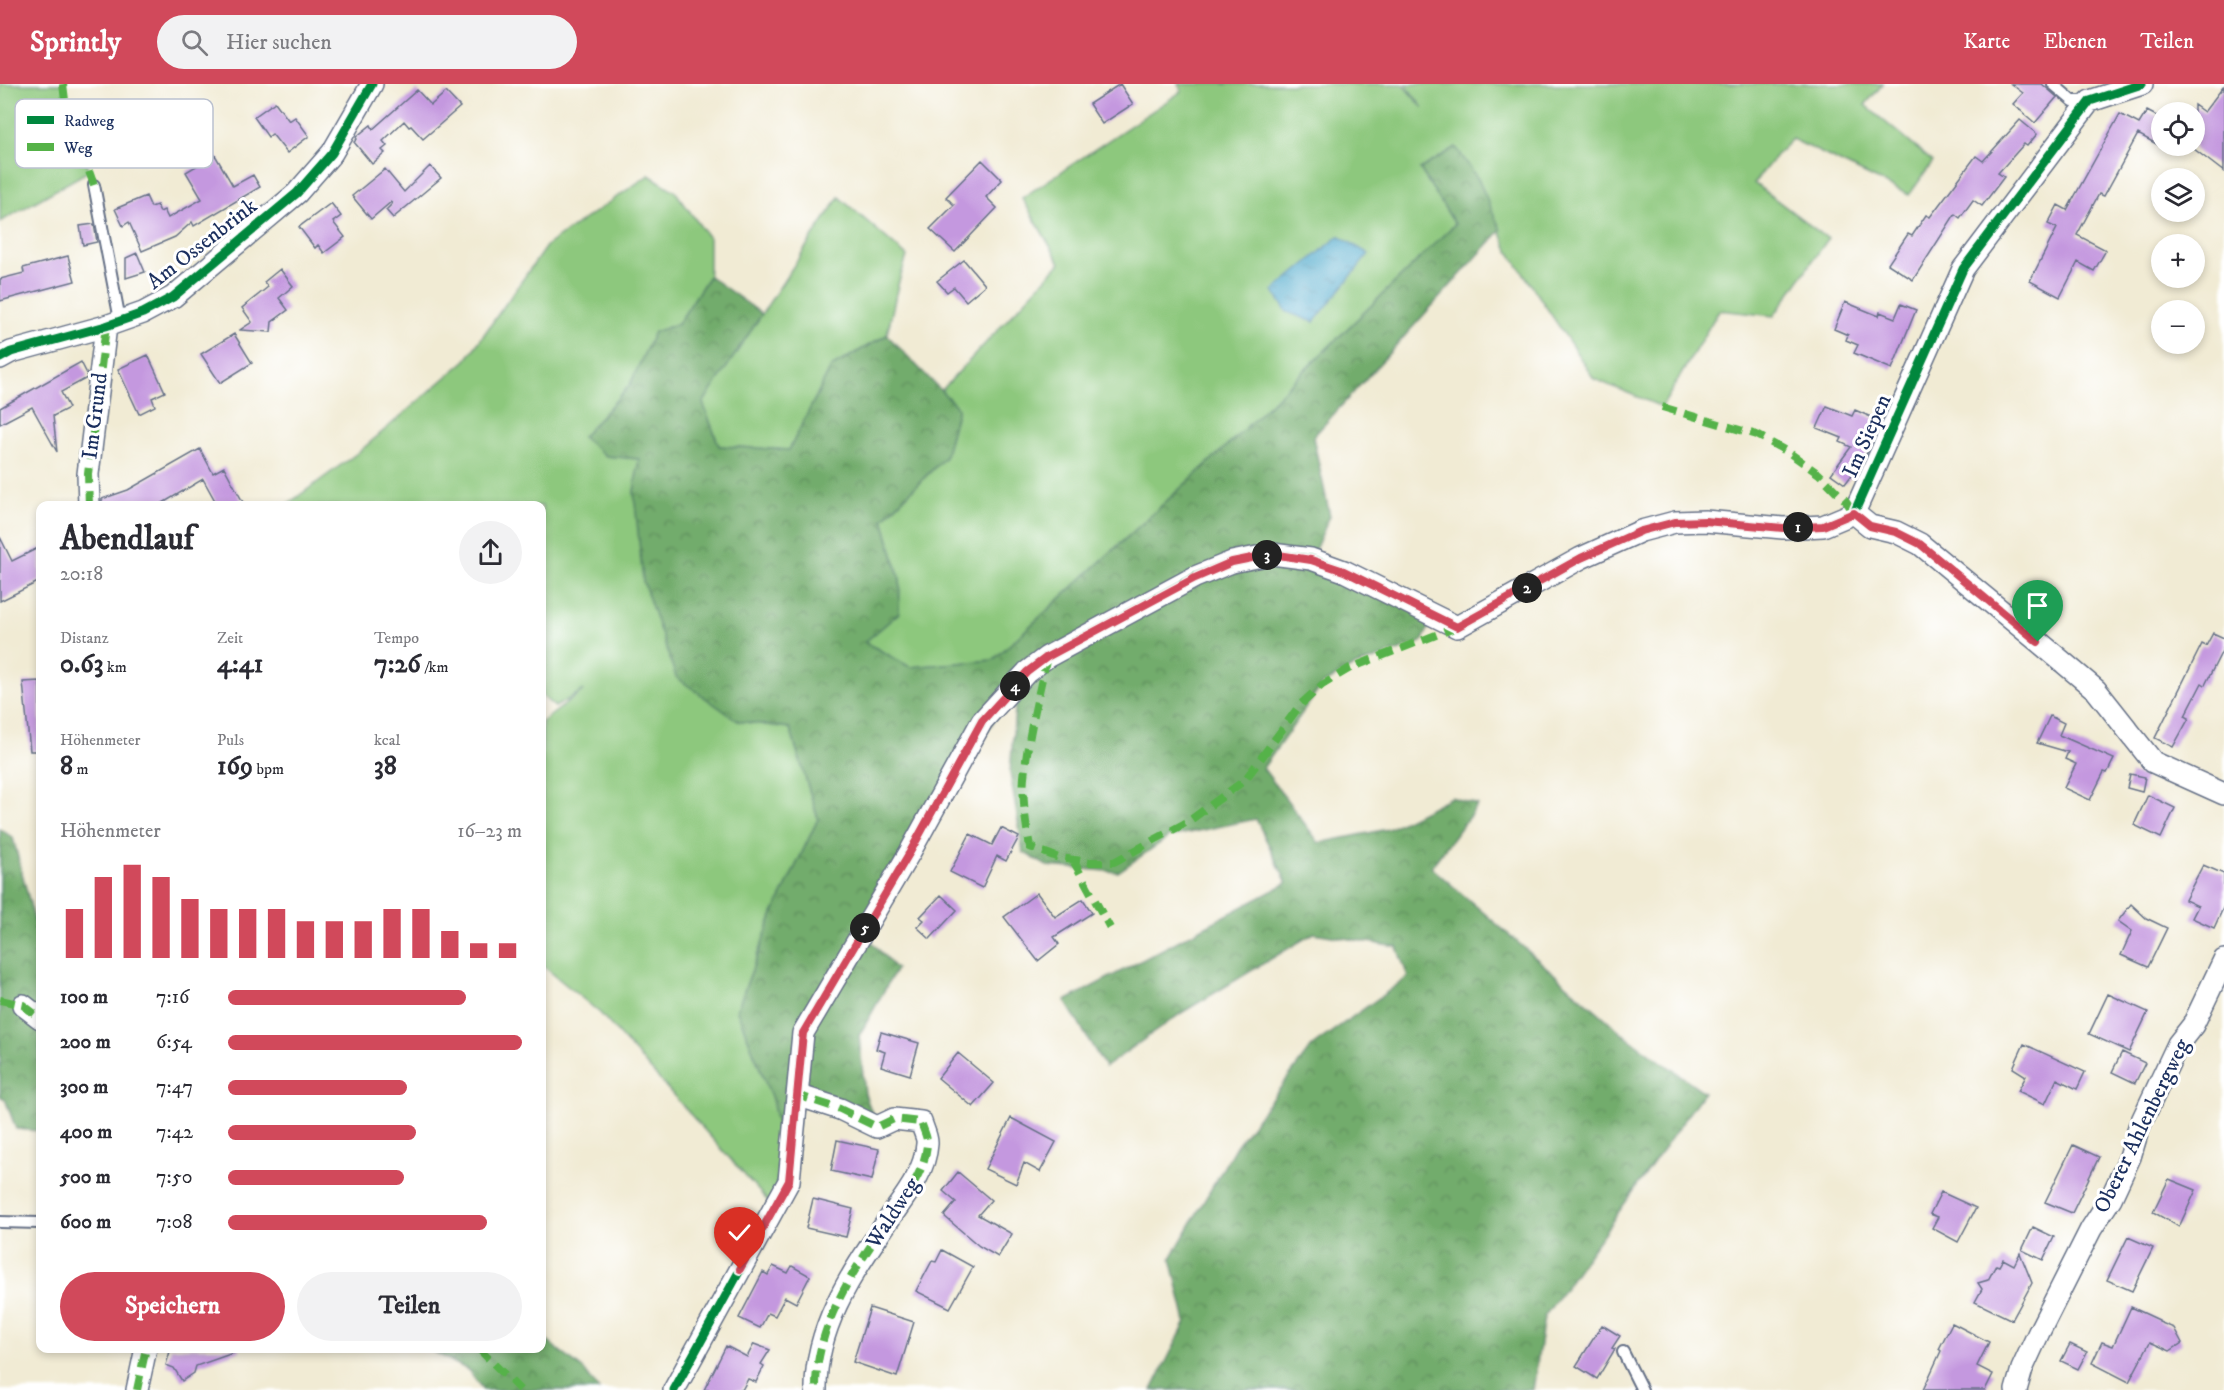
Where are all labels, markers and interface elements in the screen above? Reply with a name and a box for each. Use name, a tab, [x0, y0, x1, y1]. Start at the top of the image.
search box	[157, 15, 577, 69]
text: Sprintly	[30, 25, 121, 60]
icon: search	[178, 26, 211, 59]
text: Hier suchen	[226, 29, 332, 56]
text: Karte	[1963, 29, 2010, 55]
text: Ebenen	[2043, 29, 2107, 55]
text: Teilen	[2140, 29, 2194, 55]
legend	[15, 99, 213, 168]
map controls	[2151, 102, 2205, 354]
button: locate	[2151, 102, 2205, 156]
text: Radweg	[64, 111, 114, 131]
text: Weg	[63, 138, 93, 158]
button: layers	[2151, 168, 2205, 222]
street label: Am Ossenbrink	[141, 192, 263, 295]
button: +	[2151, 234, 2205, 288]
button: −	[2151, 300, 2205, 354]
street label: Im Grund	[76, 371, 114, 461]
street label: Im Siepen	[1837, 390, 1897, 482]
pin: 1	[1783, 512, 1813, 542]
text: 1	[1795, 517, 1801, 537]
text: Abendlauf	[60, 519, 194, 560]
button: share	[459, 521, 522, 584]
pin: 3	[1252, 540, 1282, 570]
text: 3	[1264, 545, 1270, 565]
text: 20:18	[60, 562, 103, 587]
pin: 2	[1512, 573, 1542, 603]
text: 2	[1523, 578, 1531, 598]
pin	[2012, 580, 2063, 642]
icon: arrive	[2021, 589, 2054, 622]
text: Distanz	[60, 628, 109, 648]
text: Zeit	[217, 628, 243, 648]
text: Tempo	[374, 628, 419, 648]
text: 0.63	[60, 648, 103, 681]
text: 4:41	[217, 648, 263, 681]
text: 7:26	[374, 648, 421, 681]
text: km	[103, 657, 127, 677]
text: /km	[421, 657, 449, 677]
pin: 4	[1000, 671, 1030, 701]
text: 4	[1010, 676, 1020, 696]
text: Höhenmeter	[60, 730, 141, 750]
text: Puls	[217, 730, 244, 750]
text: kcal	[374, 730, 400, 750]
text: 8	[60, 750, 73, 783]
text: 169	[217, 750, 253, 783]
text: 38	[374, 750, 397, 783]
text: m	[73, 759, 88, 779]
text: bpm	[253, 759, 284, 779]
text: Höhenmeter	[60, 819, 161, 844]
text: 16–23 m	[457, 819, 522, 844]
pin: 5	[850, 913, 880, 943]
text: 5	[861, 918, 869, 938]
text: 100 m	[60, 985, 108, 1010]
text: 7:16	[156, 985, 189, 1010]
text: 200 m	[60, 1030, 111, 1055]
text: 6:54	[156, 1030, 192, 1055]
street label: Oberer Ahlenbergweg	[2088, 1034, 2196, 1218]
text: 300 m	[60, 1075, 108, 1100]
text: 7:47	[156, 1075, 193, 1100]
text: 400 m	[60, 1120, 112, 1145]
text: 7:42	[156, 1120, 193, 1145]
text: 500 m	[60, 1165, 111, 1190]
text: 7:50	[156, 1165, 192, 1190]
street label: Waldweg	[859, 1172, 926, 1255]
pin	[714, 1207, 765, 1269]
text: 600 m	[60, 1210, 111, 1235]
text: 7:08	[156, 1210, 193, 1235]
icon: check	[723, 1216, 756, 1249]
button: Speichern	[60, 1272, 285, 1341]
button: Teilen	[297, 1272, 522, 1341]

